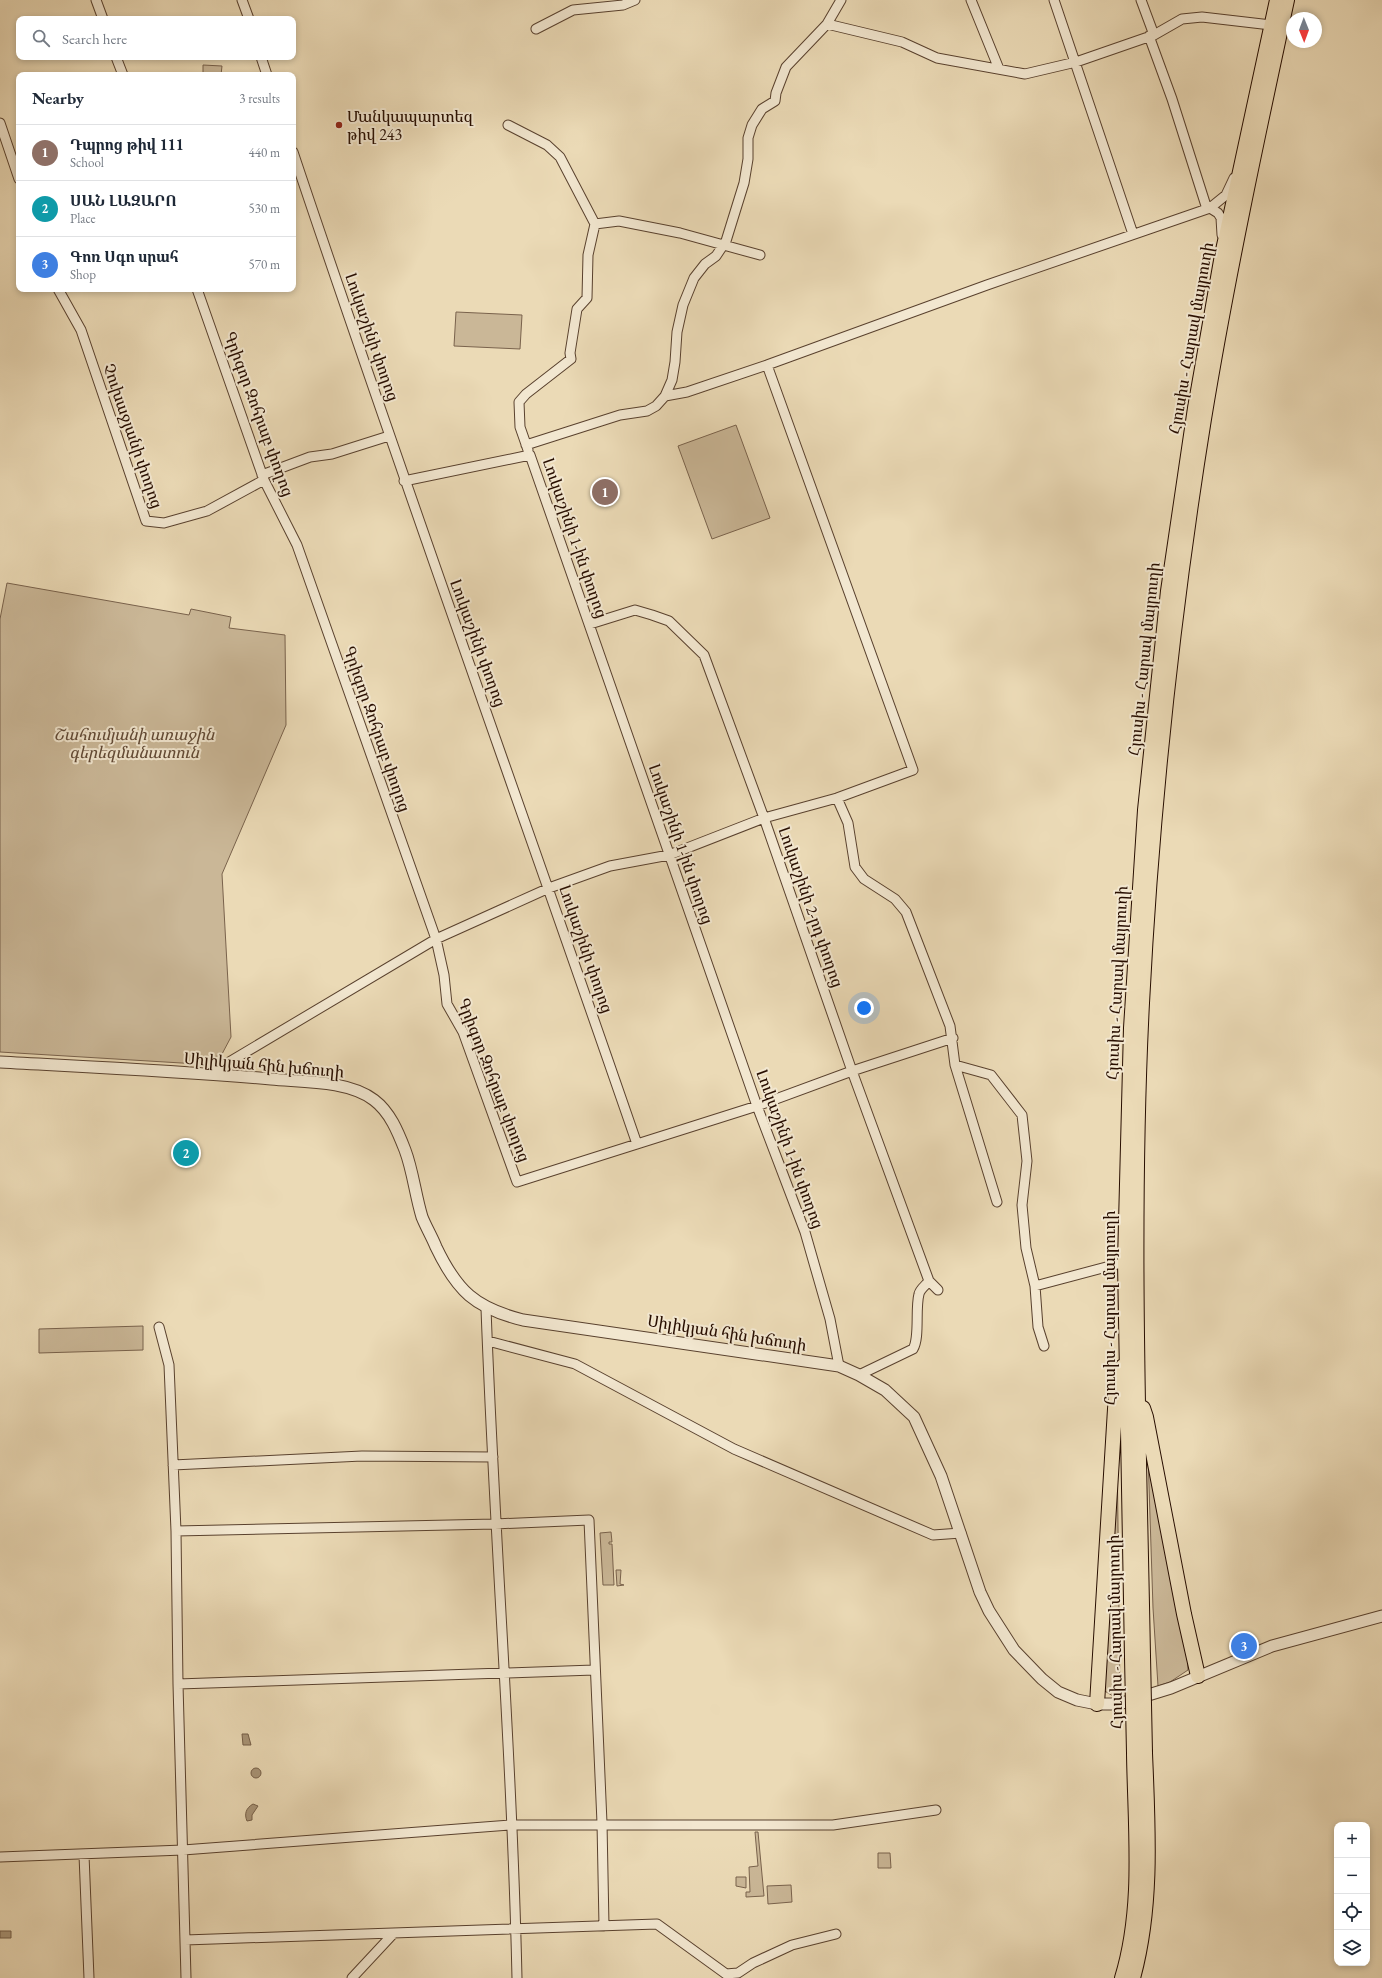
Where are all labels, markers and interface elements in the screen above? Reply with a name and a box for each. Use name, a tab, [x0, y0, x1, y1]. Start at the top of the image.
north arrow	[1286, 12, 1322, 48]
search box	[16, 16, 296, 60]
icon: search	[30, 27, 52, 49]
text: Search here	[62, 29, 127, 48]
text: Nearby	[32, 87, 84, 109]
text: 3 results	[239, 90, 280, 107]
place label: Մանկապարտեզ թիվ 243	[347, 106, 473, 145]
marker: Մանկապարտեզ թիվ 243	[334, 120, 344, 130]
text: Դպրոց թիվ 111	[70, 135, 184, 154]
text: 1	[42, 144, 48, 161]
text: 440 m	[249, 144, 280, 161]
text: School	[70, 154, 104, 171]
text: ՍԱՆ ԼԱԶԱՐՈ	[70, 191, 177, 210]
text: 2	[42, 200, 48, 217]
text: 530 m	[249, 200, 280, 217]
text: Place	[70, 210, 96, 227]
street label: Հյուսիս - Հարավ մայրուղի	[1164, 240, 1218, 436]
text: Գոռ Սգո սրահ	[70, 247, 178, 266]
text: 3	[42, 256, 48, 273]
text: 570 m	[249, 256, 280, 273]
text: Shop	[70, 266, 96, 283]
street label: Լուկաշինի փողոց	[340, 270, 404, 404]
street label: Գրիգոր Զոհրաբ փողոց	[219, 329, 299, 499]
street label: Չուխաջյանի փողոց	[98, 361, 168, 511]
street label: Լուկաշինի 1-ին փողոց	[539, 455, 611, 621]
pin: 1	[592, 477, 618, 507]
street label: Հյուսիս - Հարավ մայրուղի	[1123, 561, 1165, 757]
street label: Լուկաշինի փողոց	[445, 576, 511, 710]
street label: Գրիգոր Զոհրաբ փողոց	[339, 643, 415, 815]
park label: Շահումյանի առաջին գերեզմանատուն	[54, 724, 215, 763]
street label: Լուկաշինի 1-ին փողոց	[644, 761, 718, 927]
street label: Լուկաշինի 2-րդ փողոց	[774, 824, 848, 990]
street label: Լուկաշինի փողոց	[554, 882, 618, 1016]
street label: Հյուսիս - Հարավ մայրուղի	[1101, 885, 1133, 1081]
street label: Գրիգոր Զոհրաբ փողոց	[453, 995, 535, 1165]
your location	[854, 998, 874, 1018]
street label: Սիլիկյան հին խճուղի	[183, 1048, 345, 1082]
street label: Լուկաշինի 1-ին փողոց	[751, 1066, 829, 1232]
pin: 2	[173, 1138, 199, 1168]
street label: Հյուսիս - Հարավ մայրուղի	[1099, 1211, 1120, 1405]
street label: Սիլիկյան հին խճուղի	[646, 1310, 808, 1356]
street label: Հյուսիս - Հարավ մայրուղի	[1103, 1535, 1127, 1729]
pin: 3	[1231, 1631, 1257, 1661]
map controls	[1334, 1822, 1370, 1966]
button: +	[1334, 1822, 1370, 1858]
button: −	[1334, 1858, 1370, 1894]
button: locate	[1334, 1894, 1370, 1930]
button: layers	[1334, 1930, 1370, 1966]

